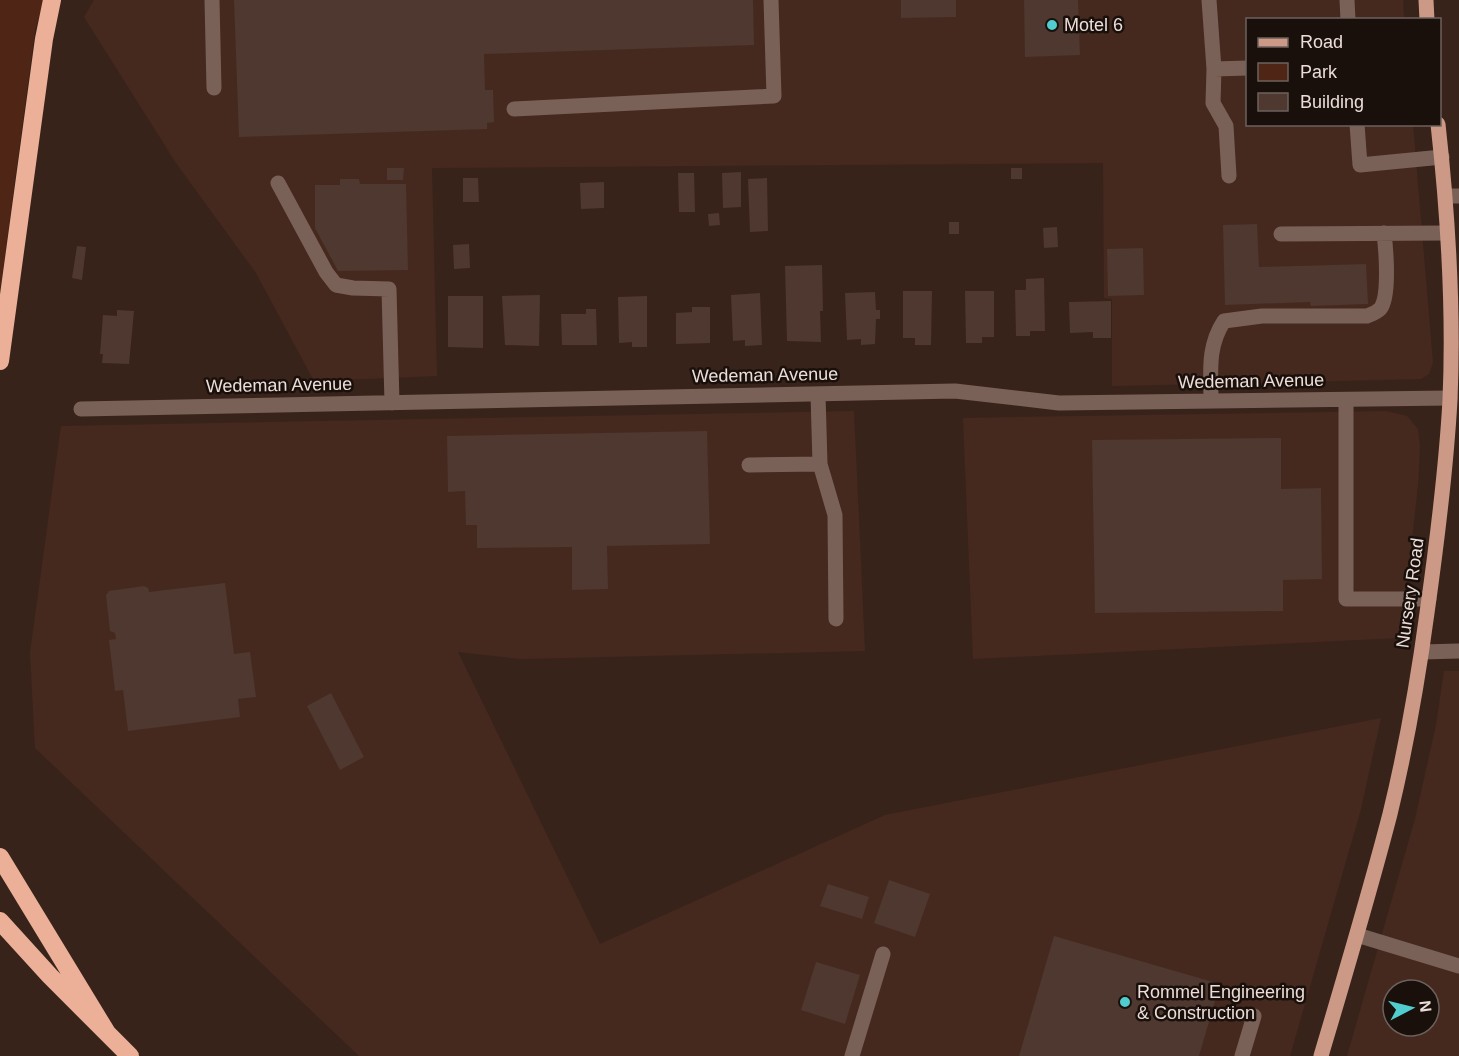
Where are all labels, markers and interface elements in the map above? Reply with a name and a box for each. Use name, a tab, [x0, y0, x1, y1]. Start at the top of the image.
place label: Motel 6	[1064, 15, 1123, 35]
marker: Motel 6	[1045, 18, 1059, 32]
legend	[1246, 18, 1441, 126]
text: Road	[1300, 32, 1343, 52]
text: Park	[1300, 62, 1338, 82]
text: Building	[1300, 92, 1364, 112]
street label: Wedeman Avenue	[692, 364, 838, 386]
street label: Wedeman Avenue	[1178, 370, 1324, 392]
street label: Wedeman Avenue	[206, 374, 352, 396]
street label: Nursery Road	[1392, 537, 1428, 649]
north arrow	[1381, 978, 1441, 1038]
place label: Rommel Engineering & Construction	[1137, 982, 1305, 1023]
marker: Rommel Engineering & Construction	[1118, 995, 1132, 1009]
text: N	[1416, 999, 1435, 1013]

